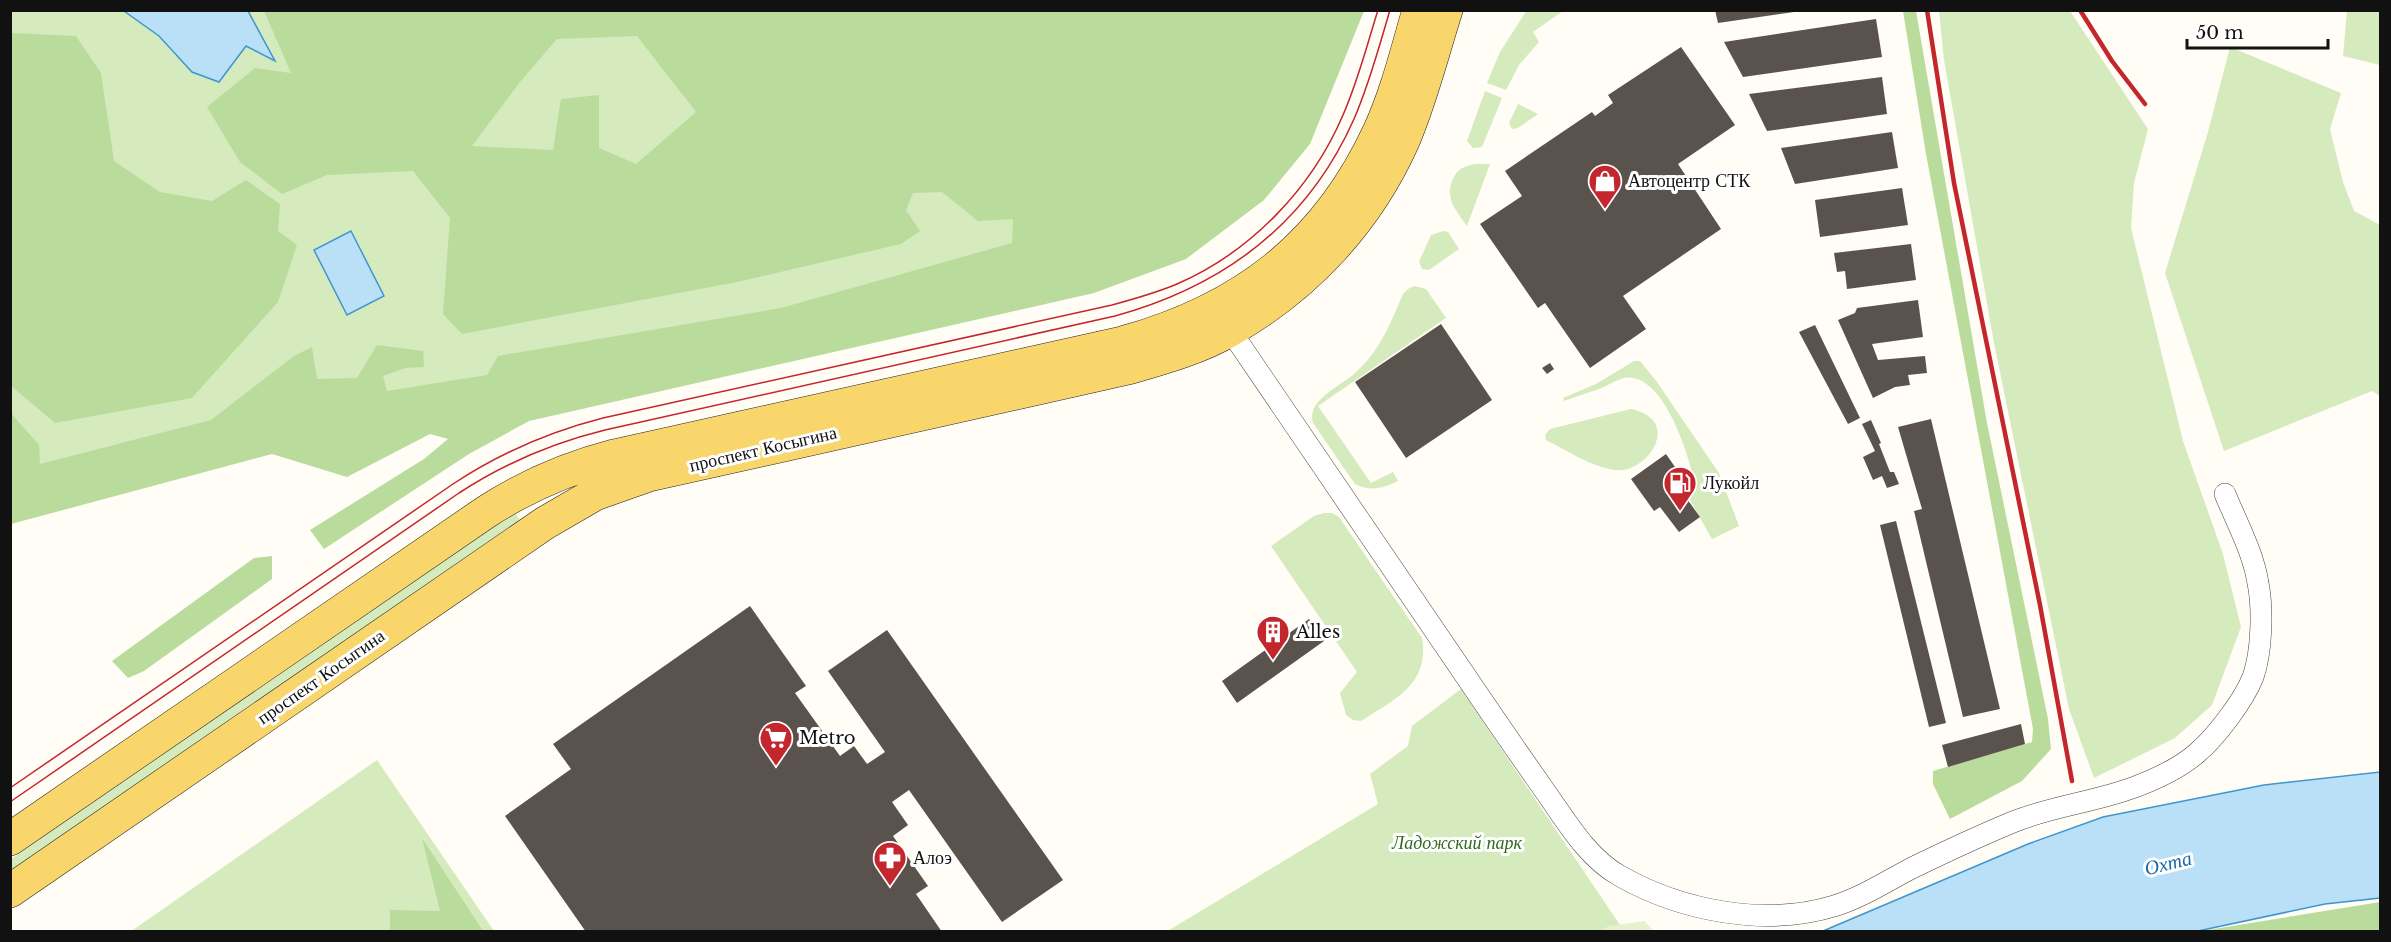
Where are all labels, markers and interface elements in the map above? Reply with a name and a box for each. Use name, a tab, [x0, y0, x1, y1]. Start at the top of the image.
scale bar	[2187, 12, 2328, 50]
text: 50 m	[2196, 22, 2244, 44]
shop icon: Автоцентр СТК	[1587, 163, 1623, 210]
place label: Автоцентр СТК	[1628, 170, 1751, 192]
street label: проспект Косыгина	[687, 421, 839, 477]
fuel station icon: Лукойл	[1662, 465, 1698, 512]
place label: Лукойл	[1703, 472, 1759, 494]
building icon: Alles	[1255, 614, 1291, 661]
place label: Alles	[1295, 621, 1340, 643]
street label: проспект Косыгина	[253, 625, 389, 729]
supermarket icon: Metro	[758, 720, 794, 767]
place label: Metro	[799, 727, 855, 749]
park label: Ладожский парк	[1391, 832, 1523, 854]
pharmacy icon: Алоэ	[872, 840, 908, 887]
water label: Охта	[2142, 846, 2194, 880]
place label: Алоэ	[913, 847, 952, 869]

